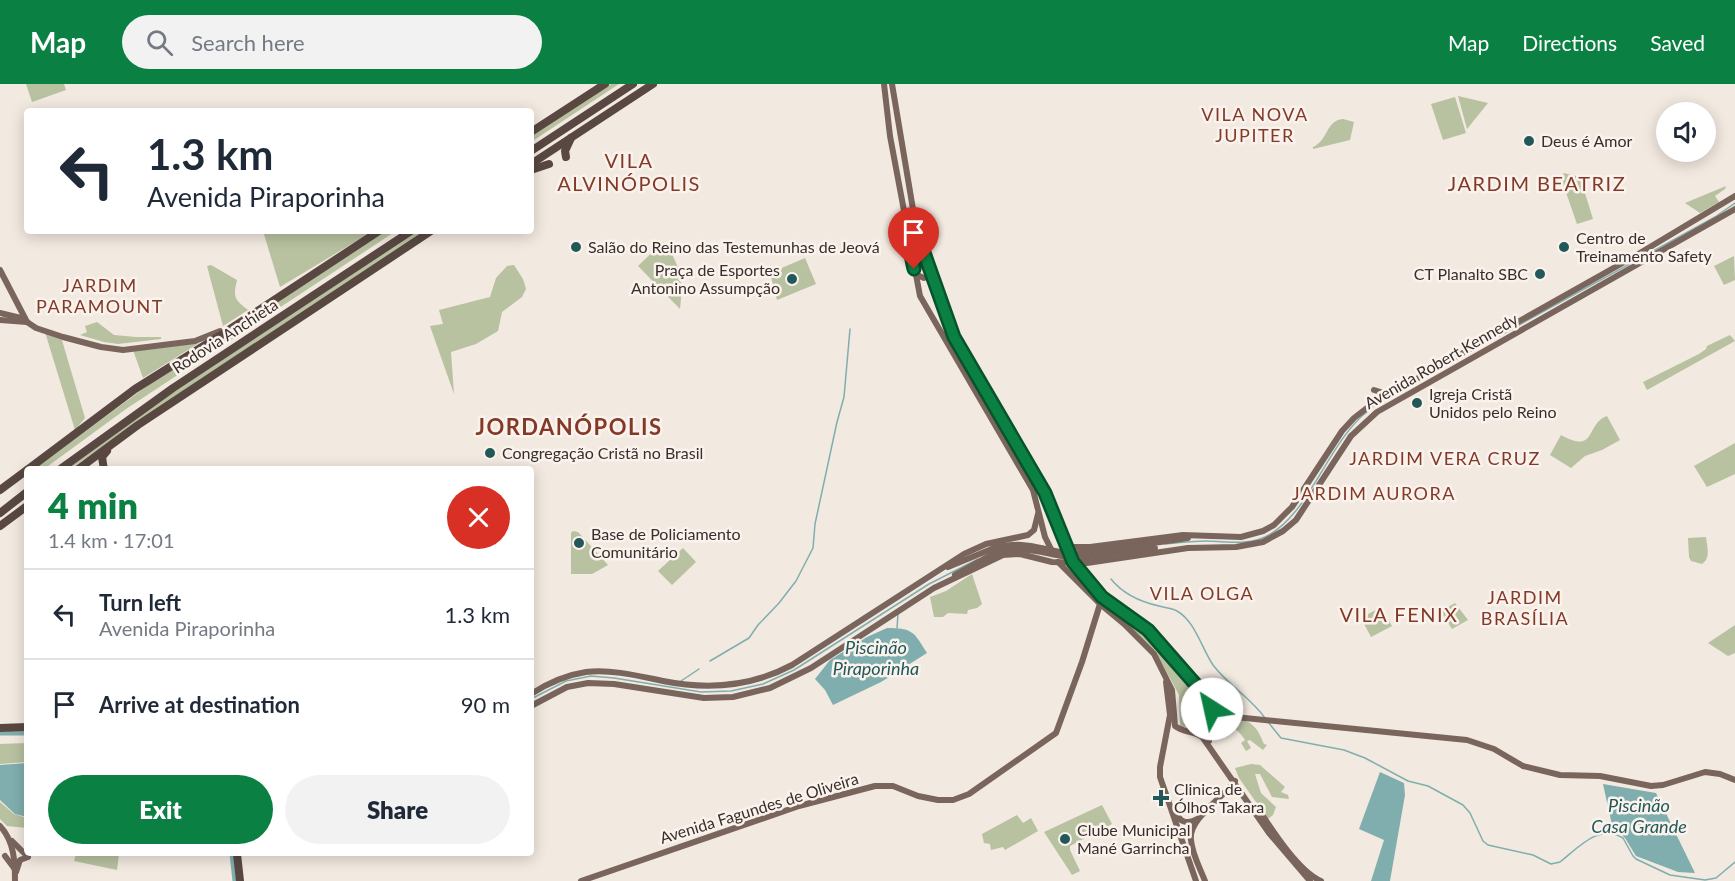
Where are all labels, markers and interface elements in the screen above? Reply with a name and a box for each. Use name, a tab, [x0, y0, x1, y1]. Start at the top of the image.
search box	[122, 15, 542, 69]
text: Map	[30, 25, 86, 59]
icon: search	[143, 26, 176, 59]
text: Search here	[191, 29, 305, 56]
text: Map	[1448, 30, 1489, 55]
text: Directions	[1522, 30, 1617, 55]
text: Saved	[1650, 30, 1705, 55]
map controls	[1656, 102, 1716, 162]
button: sound	[1656, 102, 1716, 162]
district label: VILA NOVA JUPITER	[1201, 103, 1309, 146]
text: 1.3 km	[147, 129, 274, 179]
place label: Deus é Amor	[1541, 131, 1632, 150]
icon: left	[48, 132, 126, 210]
marker: Deus é Amor	[1522, 134, 1536, 148]
district label: VILA ALVINÓPOLIS	[557, 148, 701, 195]
district label: JARDIM BEATRIZ	[1448, 171, 1626, 195]
text: Avenida Piraporinha	[147, 180, 385, 213]
pin	[888, 207, 939, 269]
icon: arrive	[897, 216, 930, 249]
place label: Centro de Treinamento Safety	[1576, 228, 1713, 265]
place label: Salão do Reino das Testemunhas de Jeová	[588, 237, 880, 256]
marker: Salão do Reino das Testemunhas de Jeová	[569, 240, 583, 254]
marker: Centro de Treinamento Safety	[1557, 240, 1571, 254]
place label: Praça de Esportes Antonino Assumpção	[631, 260, 780, 297]
place label: CT Planalto SBC	[1414, 264, 1528, 283]
marker: CT Planalto SBC	[1533, 267, 1547, 281]
marker: Praça de Esportes Antonino Assumpção	[785, 272, 799, 286]
district label: JARDIM PARAMOUNT	[36, 274, 164, 317]
street label: Rodovia Anchieta	[168, 294, 281, 377]
street label: Avenida Robert Kennedy	[1361, 308, 1522, 412]
place label: Igreja Cristã Unidos pelo Reino	[1429, 384, 1557, 421]
marker: Igreja Cristã Unidos pelo Reino	[1410, 396, 1424, 410]
district label: JORDANÓPOLIS	[475, 413, 663, 440]
place label: Congregação Cristã no Brasil	[502, 443, 703, 462]
marker: Congregação Cristã no Brasil	[483, 446, 497, 460]
district label: JARDIM VERA CRUZ	[1349, 447, 1541, 469]
district label: JARDIM AURORA	[1292, 482, 1456, 504]
text: 4 min	[48, 483, 138, 527]
button: close	[447, 486, 510, 549]
place label: Base de Policiamento Comunitário	[591, 524, 741, 561]
text: 1.4 km · 17:01	[48, 528, 175, 552]
marker: Base de Policiamento Comunitário	[572, 536, 586, 550]
district label: VILA OLGA	[1150, 582, 1254, 604]
district label: JARDIM BRASÍLIA	[1481, 586, 1569, 629]
text: Turn left	[99, 589, 181, 616]
icon: left	[48, 598, 81, 631]
text: 1.3 km	[444, 601, 510, 628]
district label: VILA FENIX	[1339, 602, 1459, 626]
text: Avenida Piraporinha	[99, 616, 275, 640]
water label: Piscinão Piraporinha	[833, 636, 919, 679]
position arrow	[1180, 677, 1244, 741]
icon: arrive	[48, 688, 81, 721]
text: Arrive at destination	[99, 691, 300, 718]
text: 90 m	[461, 691, 510, 718]
street label: Avenida Fagundes de Oliveira	[657, 768, 860, 847]
button: Exit	[48, 775, 273, 844]
button: Share	[285, 775, 510, 844]
place label: Clinica de Ólhos Takara	[1174, 779, 1264, 816]
marker: Clinica de Ólhos Takara	[1152, 789, 1170, 807]
water label: Piscinão Casa Grande	[1591, 794, 1687, 837]
place label: Clube Municipal Mané Garrincha	[1077, 820, 1190, 857]
marker: Clube Municipal Mané Garrincha	[1058, 832, 1072, 846]

